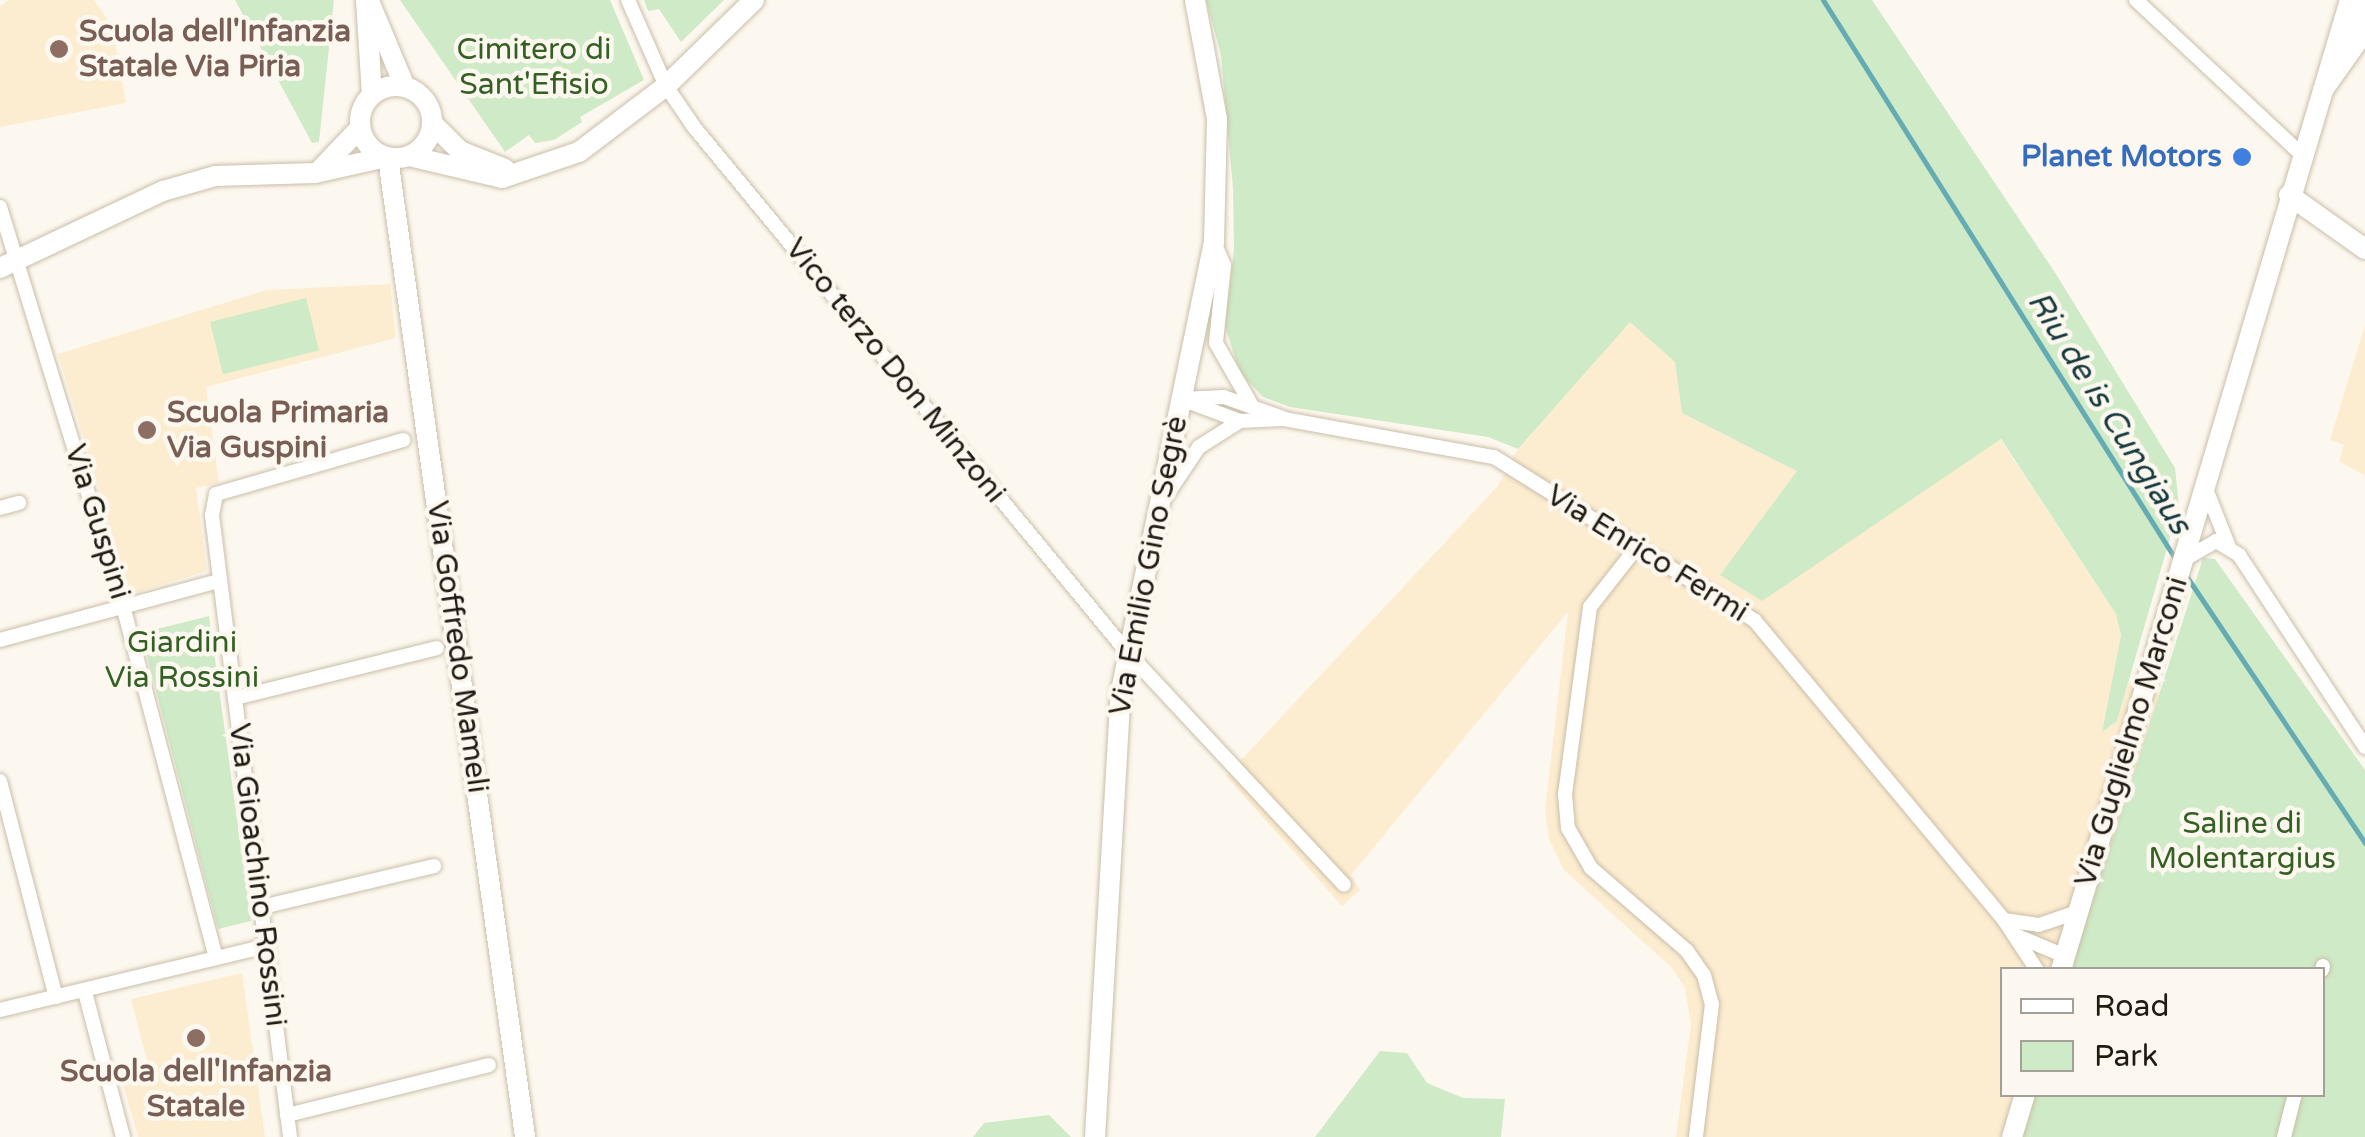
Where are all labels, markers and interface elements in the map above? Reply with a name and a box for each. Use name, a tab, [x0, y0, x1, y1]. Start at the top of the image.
place label: Scuola dell'Infanzia Statale Via Piria	[79, 14, 351, 84]
park label: Cimitero di Sant'Efisio	[456, 32, 612, 102]
marker: Scuola dell'Infanzia Statale Via Piria	[48, 38, 70, 60]
place label: Planet Motors	[2021, 139, 2222, 175]
marker: Planet Motors	[2231, 146, 2253, 168]
street label: Vico terzo Don Minzoni	[777, 231, 1013, 511]
water label: Riu de is Cungiaus	[2019, 285, 2199, 541]
place label: Scuola Primaria Via Guspini	[167, 395, 389, 466]
street label: Via Emilio Gino Segrè	[1102, 413, 1196, 719]
marker: Scuola Primaria Via Guspini	[136, 419, 158, 441]
street label: Via Guspini	[56, 440, 138, 604]
street label: Via Enrico Fermi	[1539, 477, 1755, 631]
street label: Via Goffredo Mameli	[419, 498, 495, 796]
street label: Via Guglielmo Marconi	[2068, 573, 2196, 891]
park label: Giardini Via Rossini	[105, 625, 259, 696]
street label: Via Gioachino Rossini	[221, 721, 293, 1029]
park label: Saline di Molentargius	[2148, 806, 2336, 876]
legend	[2000, 967, 2325, 1097]
text: Road	[2094, 988, 2169, 1025]
marker: Scuola dell'Infanzia Statale	[185, 1027, 207, 1049]
text: Park	[2094, 1038, 2158, 1075]
place label: Scuola dell'Infanzia Statale	[60, 1054, 332, 1124]

